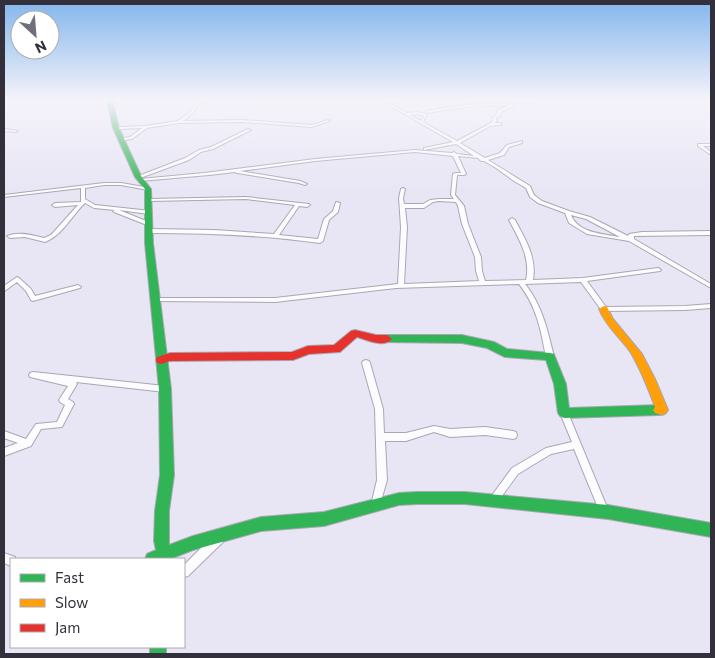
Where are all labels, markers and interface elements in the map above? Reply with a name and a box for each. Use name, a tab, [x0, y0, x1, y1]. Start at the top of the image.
north arrow	[10, 10, 60, 60]
text: N	[32, 37, 49, 57]
legend	[10, 558, 185, 648]
text: Fast	[55, 568, 84, 586]
text: Slow	[55, 593, 88, 611]
text: Jam	[55, 618, 80, 636]

